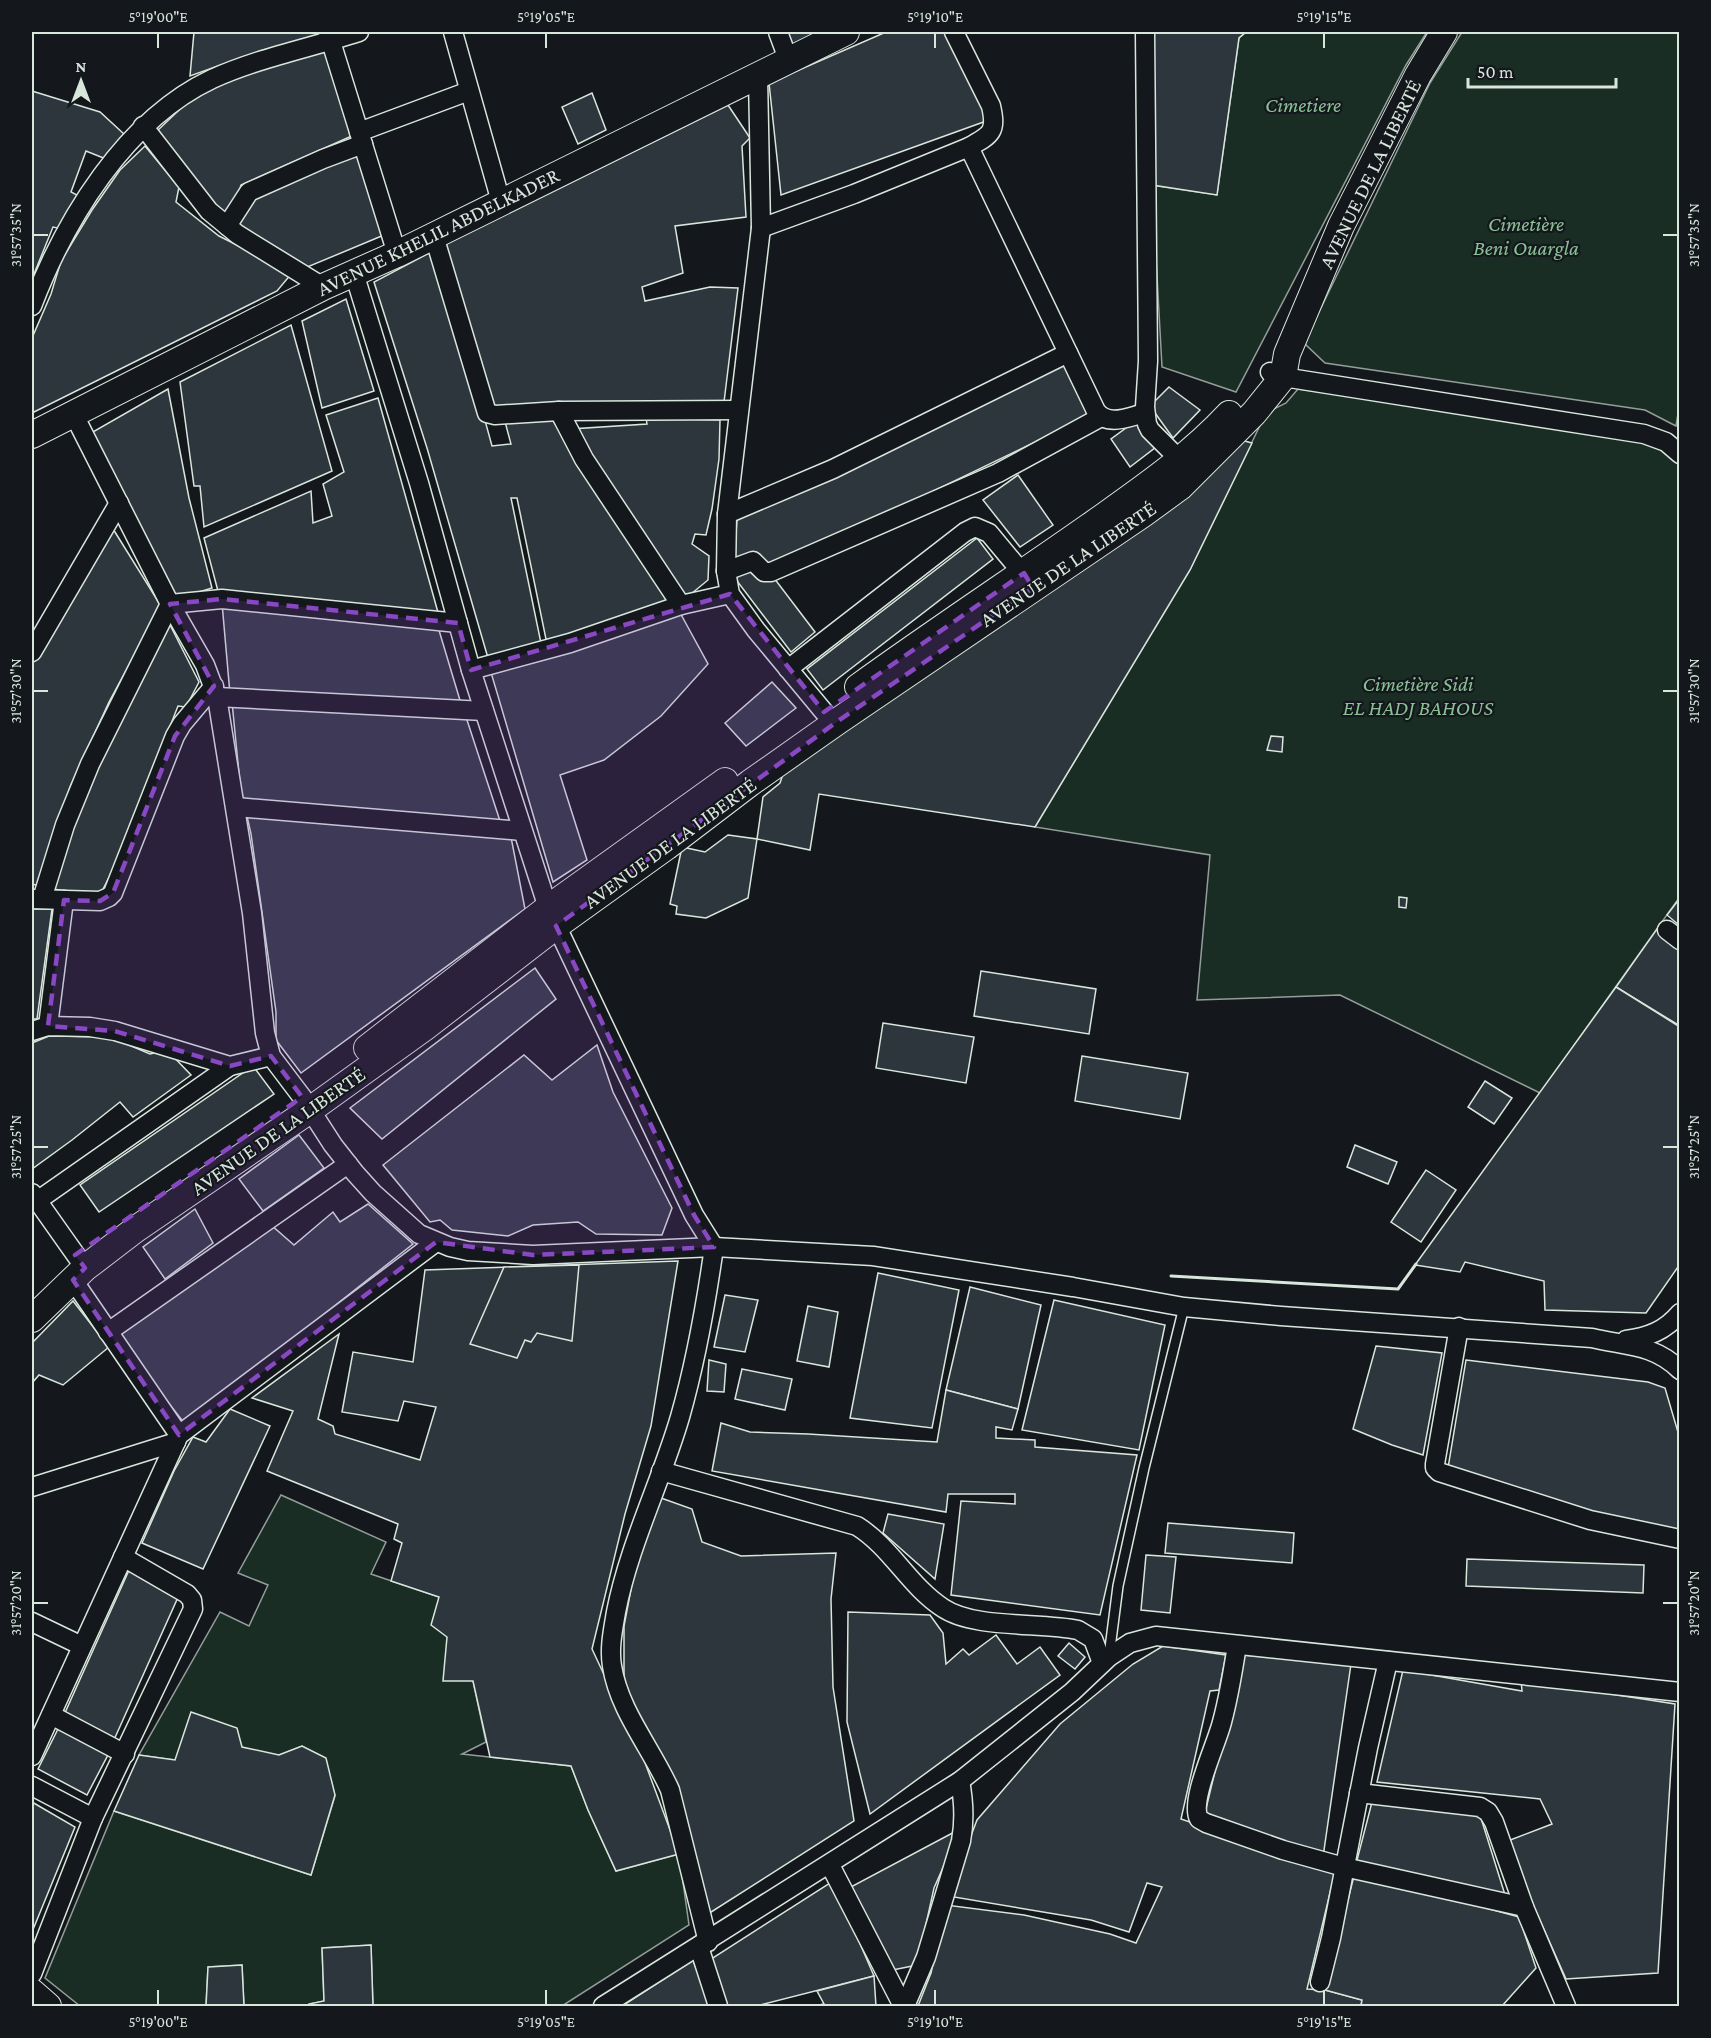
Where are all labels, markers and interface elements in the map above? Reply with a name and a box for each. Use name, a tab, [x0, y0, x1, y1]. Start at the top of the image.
text: 5°19'00"E	[128, 9, 188, 25]
text: 5°19'05"E	[517, 9, 575, 25]
text: 5°19'10"E	[907, 9, 963, 25]
text: 5°19'15"E	[1297, 9, 1351, 25]
north arrow	[51, 51, 111, 111]
scale bar	[1468, 51, 1616, 89]
text: N	[76, 58, 87, 75]
text: 50 m	[1477, 62, 1514, 82]
street label: AVENUE DE LA LIBERTÉ	[1314, 76, 1426, 272]
park label: Cimetiere	[1265, 93, 1341, 117]
street label: AVENUE KHELIL ABDELKADER	[313, 163, 563, 301]
text: 31°57'35"N	[8, 203, 24, 267]
text: 31°57'35"N	[1686, 203, 1702, 267]
park label: Cimetière Beni Ouargla	[1473, 212, 1579, 260]
street label: AVENUE DE LA LIBERTÉ	[975, 496, 1161, 632]
text: 31°57'30"N	[8, 658, 24, 724]
text: 31°57'30"N	[1686, 658, 1702, 724]
park label: Cimetière Sidi EL HADJ BAHOUS	[1343, 672, 1493, 720]
street label: AVENUE DE LA LIBERTÉ	[579, 772, 761, 914]
street label: AVENUE DE LA LIBERTÉ	[186, 1062, 370, 1200]
text: 31°57'25"N	[8, 1115, 24, 1179]
text: 31°57'25"N	[1686, 1115, 1702, 1179]
text: 31°57'20"N	[8, 1570, 24, 1636]
text: 31°57'20"N	[1686, 1570, 1702, 1636]
text: 5°19'00"E	[128, 2014, 188, 2030]
text: 5°19'05"E	[517, 2014, 575, 2030]
text: 5°19'10"E	[907, 2014, 963, 2030]
text: 5°19'15"E	[1297, 2014, 1351, 2030]

